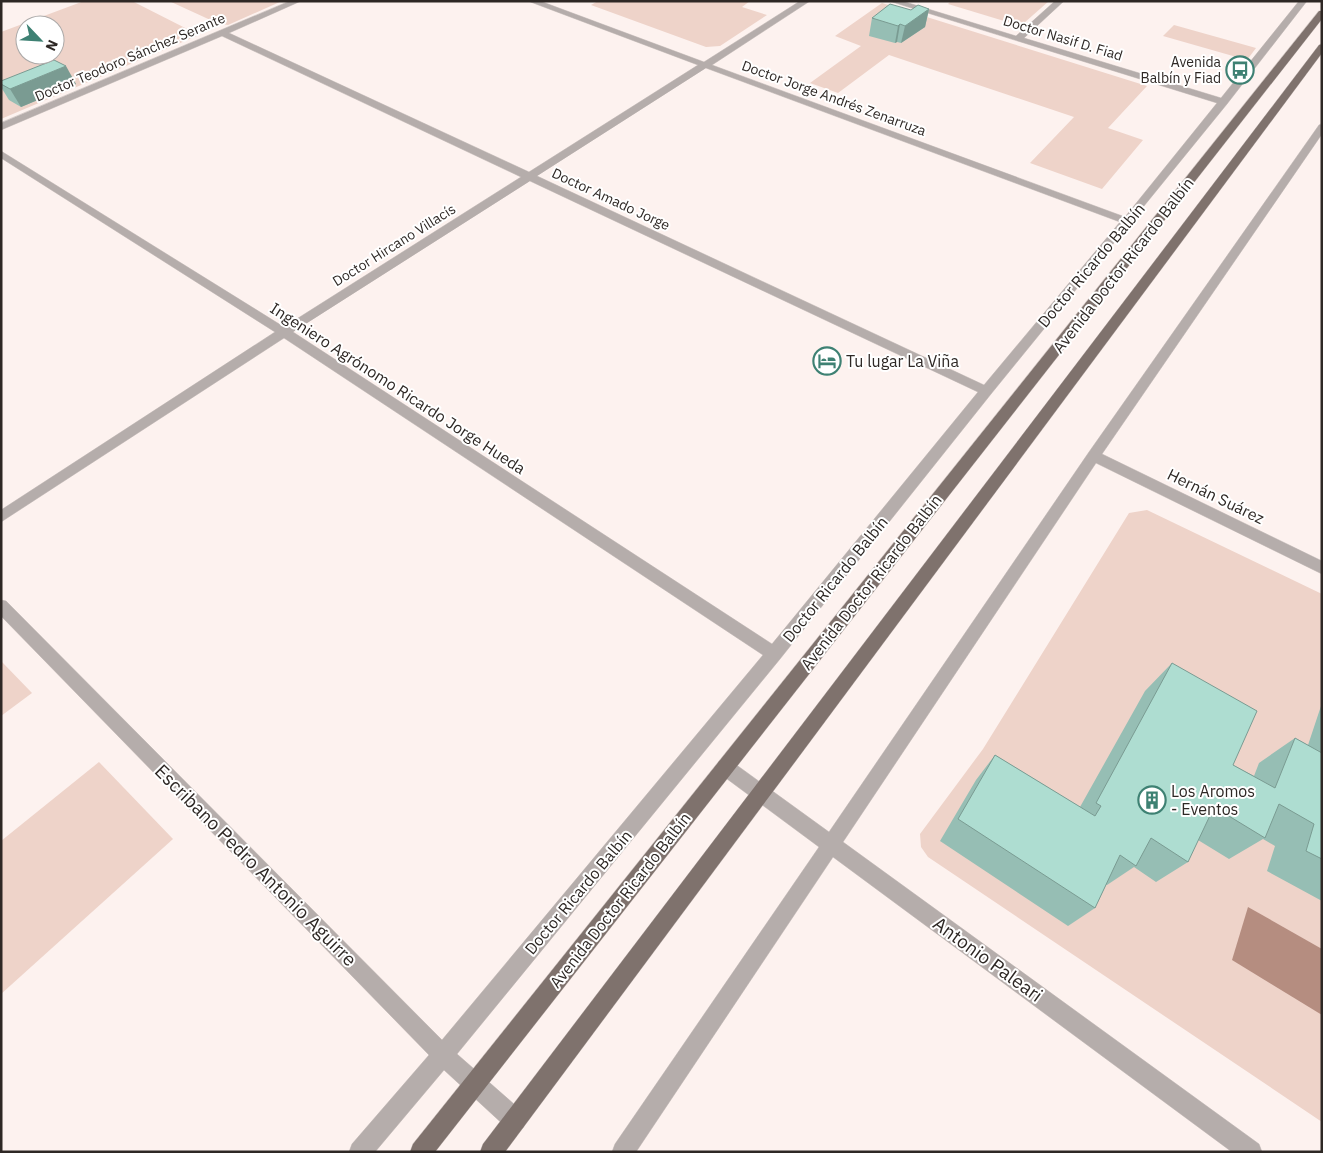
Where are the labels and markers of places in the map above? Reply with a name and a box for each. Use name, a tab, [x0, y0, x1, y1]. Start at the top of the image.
place label: Avenida Balbín y Fiad	[1140, 53, 1222, 87]
bus stop icon: Avenida Balbín y Fiad	[1225, 55, 1255, 85]
hotel icon: Tu lugar La Viña	[812, 346, 842, 376]
place label: Tu lugar La Viña	[846, 351, 959, 371]
place label: Los Aromos - Eventos	[1171, 781, 1255, 819]
building icon: Los Aromos - Eventos	[1137, 785, 1167, 815]

